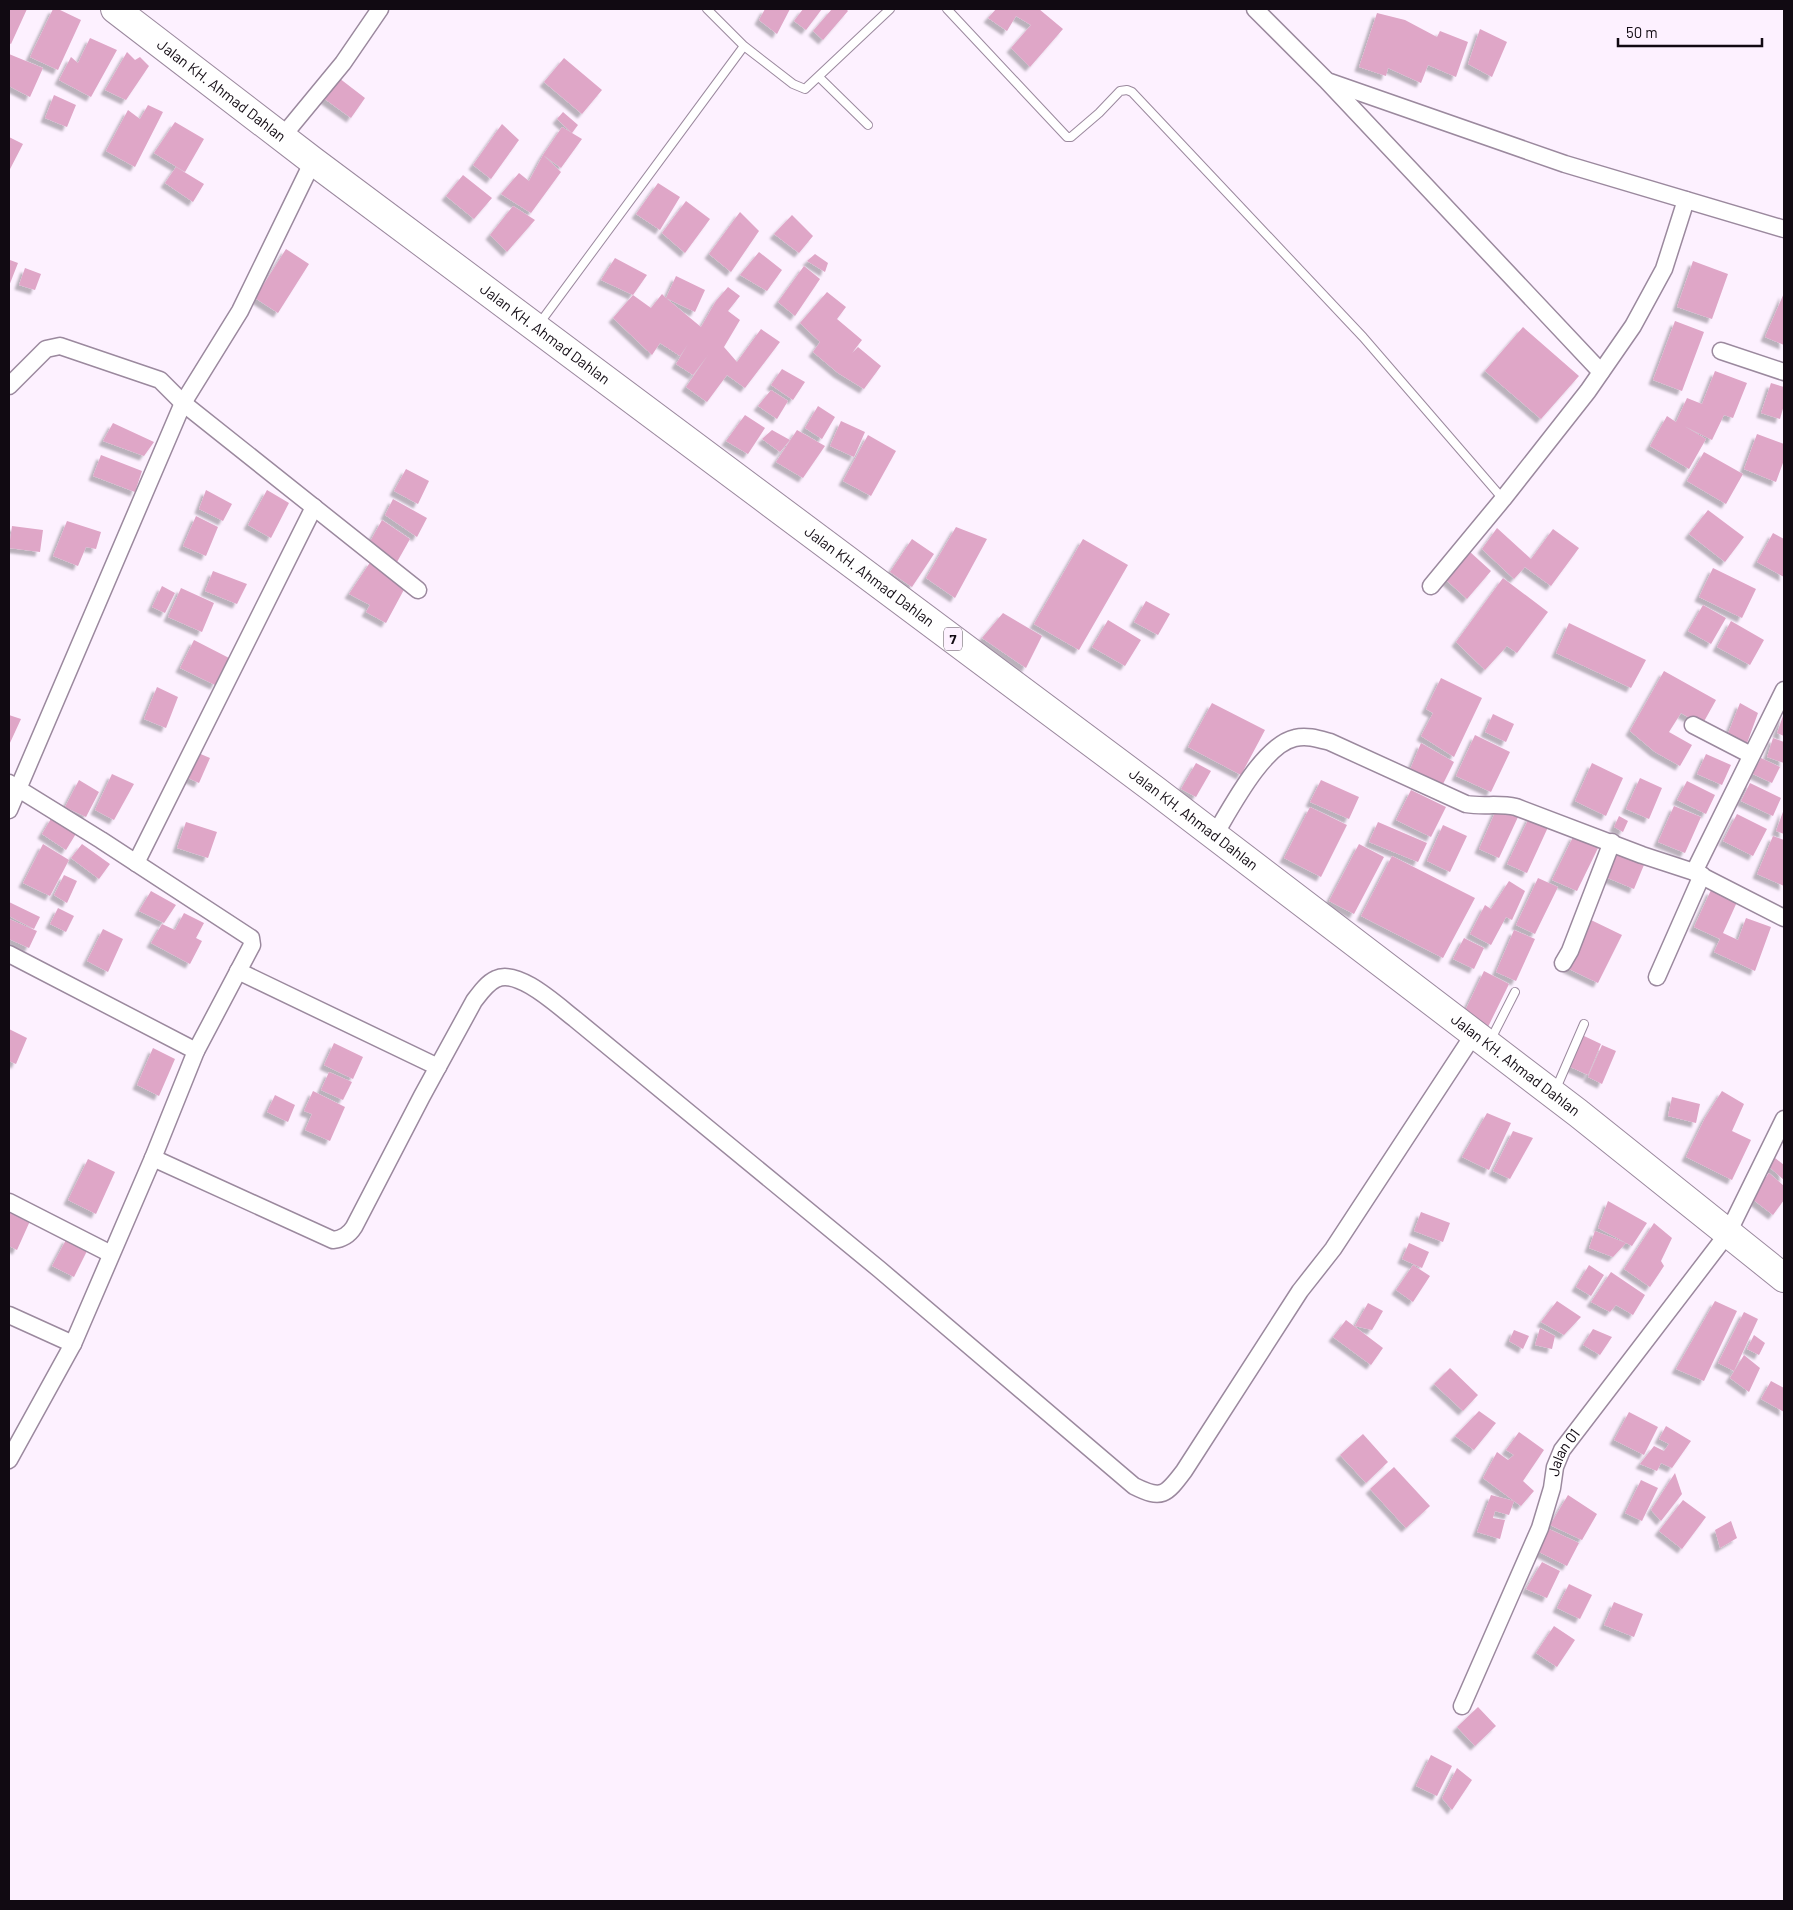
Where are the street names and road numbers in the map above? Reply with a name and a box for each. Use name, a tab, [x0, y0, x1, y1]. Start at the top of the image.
street label: Jalan KH. Ahmad Dahlan	[154, 35, 290, 145]
street label: Jalan KH. Ahmad Dahlan	[477, 279, 614, 388]
street label: Jalan KH. Ahmad Dahlan	[801, 521, 938, 630]
road number: 7	[944, 628, 962, 650]
street label: Jalan KH. Ahmad Dahlan	[1126, 764, 1262, 873]
street label: Jalan KH. Ahmad Dahlan	[1448, 1009, 1584, 1119]
street label: Jalan 01	[1544, 1425, 1583, 1477]

